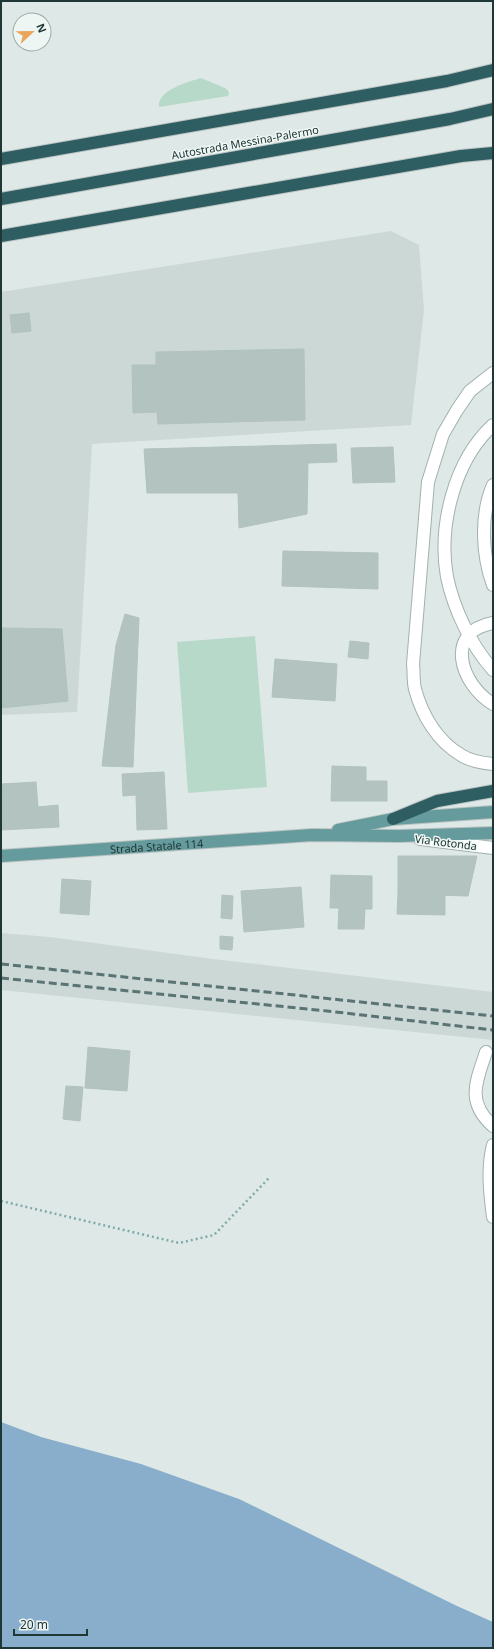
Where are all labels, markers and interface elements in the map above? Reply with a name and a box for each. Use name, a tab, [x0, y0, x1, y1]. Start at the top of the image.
north arrow	[12, 12, 52, 52]
text: N	[33, 21, 50, 35]
street label: Autostrada Messina-Palermo	[170, 122, 320, 162]
street label: Via Rotonda	[414, 831, 478, 853]
street label: Strada Statale 114	[109, 835, 205, 856]
scale bar	[14, 1611, 87, 1637]
text: 20 m	[20, 1616, 48, 1633]

